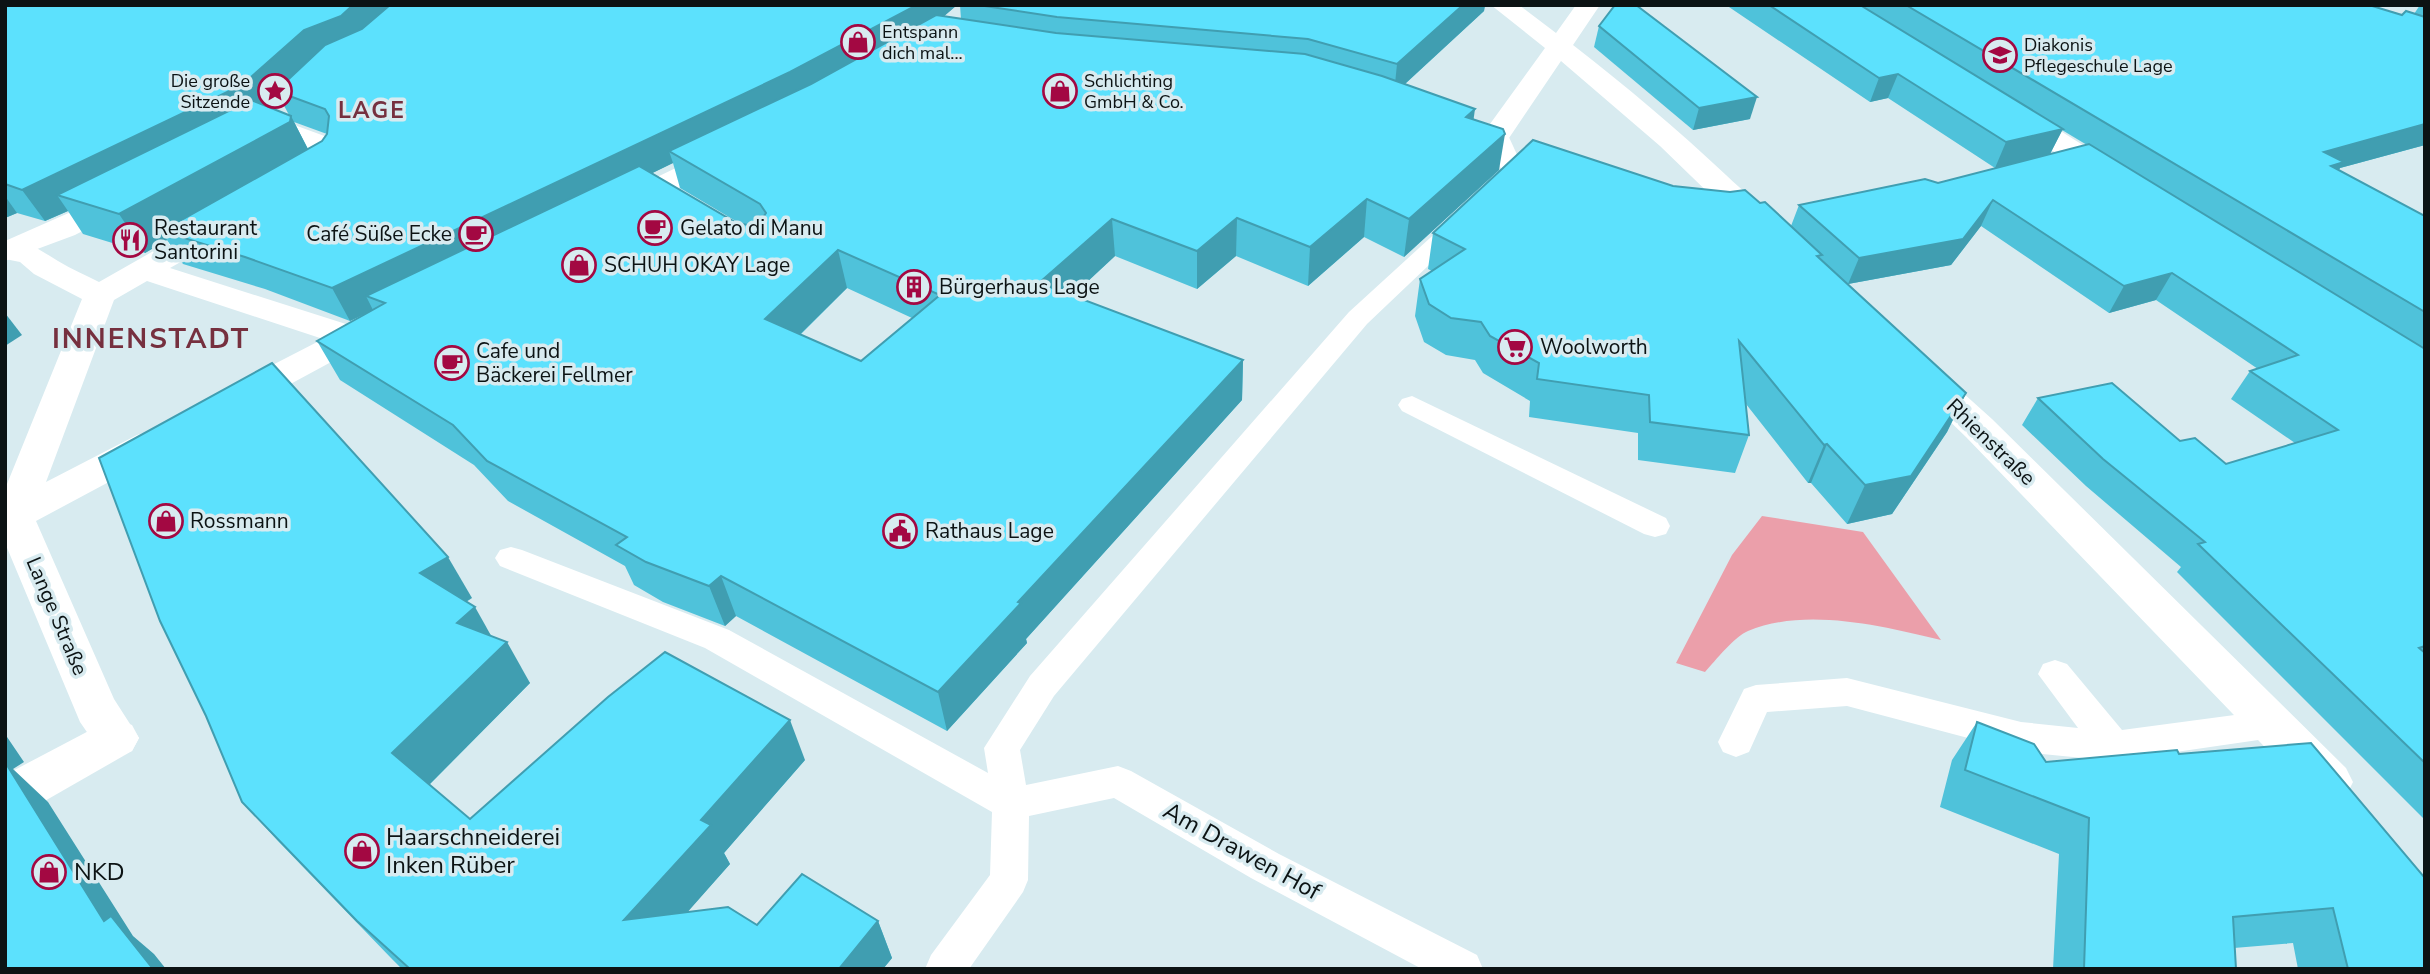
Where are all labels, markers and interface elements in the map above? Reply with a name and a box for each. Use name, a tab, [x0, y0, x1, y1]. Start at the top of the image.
place label: Entspann dich mal...	[882, 20, 963, 65]
shop icon: Entspann dich mal...	[839, 23, 877, 61]
place label: Diakonis Pflegeschule Lage	[2024, 33, 2173, 78]
school or university icon: Diakonis Pflegeschule Lage	[1981, 36, 2019, 74]
place label: Die große Sitzende	[171, 69, 250, 114]
place label: Schlichting GmbH & Co.	[1084, 69, 1184, 114]
place icon: Die große Sitzende	[256, 72, 294, 110]
shop icon: Schlichting GmbH & Co.	[1041, 72, 1079, 110]
district label: LAGE	[338, 95, 406, 126]
cafe icon: Gelato di Manu	[636, 209, 674, 247]
place label: Restaurant Santorini	[154, 214, 258, 266]
place label: Gelato di Manu	[680, 214, 823, 242]
cafe icon: Café Süße Ecke	[457, 215, 495, 253]
place label: Café Süße Ecke	[306, 220, 452, 248]
restaurant icon: Restaurant Santorini	[111, 221, 149, 259]
shop icon: SCHUH OKAY Lage	[560, 246, 598, 284]
place label: SCHUH OKAY Lage	[604, 251, 790, 279]
building icon: Bürgerhaus Lage	[895, 268, 933, 306]
place label: Bürgerhaus Lage	[939, 273, 1100, 301]
district label: INNENSTADT	[52, 320, 250, 358]
supermarket icon: Woolworth	[1496, 328, 1534, 366]
place label: Woolworth	[1540, 333, 1648, 361]
place label: Cafe und Bäckerei Fellmer	[476, 337, 633, 389]
cafe icon: Cafe und Bäckerei Fellmer	[433, 344, 471, 382]
street label: Rhienstraße	[1940, 392, 2042, 492]
shop icon: Rossmann	[147, 502, 185, 540]
place label: Rossmann	[190, 507, 289, 535]
public building icon: Rathaus Lage	[881, 512, 919, 550]
place label: Rathaus Lage	[925, 517, 1054, 545]
street label: Lange Straße	[19, 552, 95, 680]
street label: Am Drawen Hof	[1158, 795, 1327, 908]
place label: Haarschneiderei Inken Rüber	[386, 821, 560, 881]
shop icon: Haarschneiderei Inken Rüber	[343, 832, 381, 870]
shop icon: NKD	[30, 853, 68, 891]
place label: NKD	[74, 856, 125, 888]

